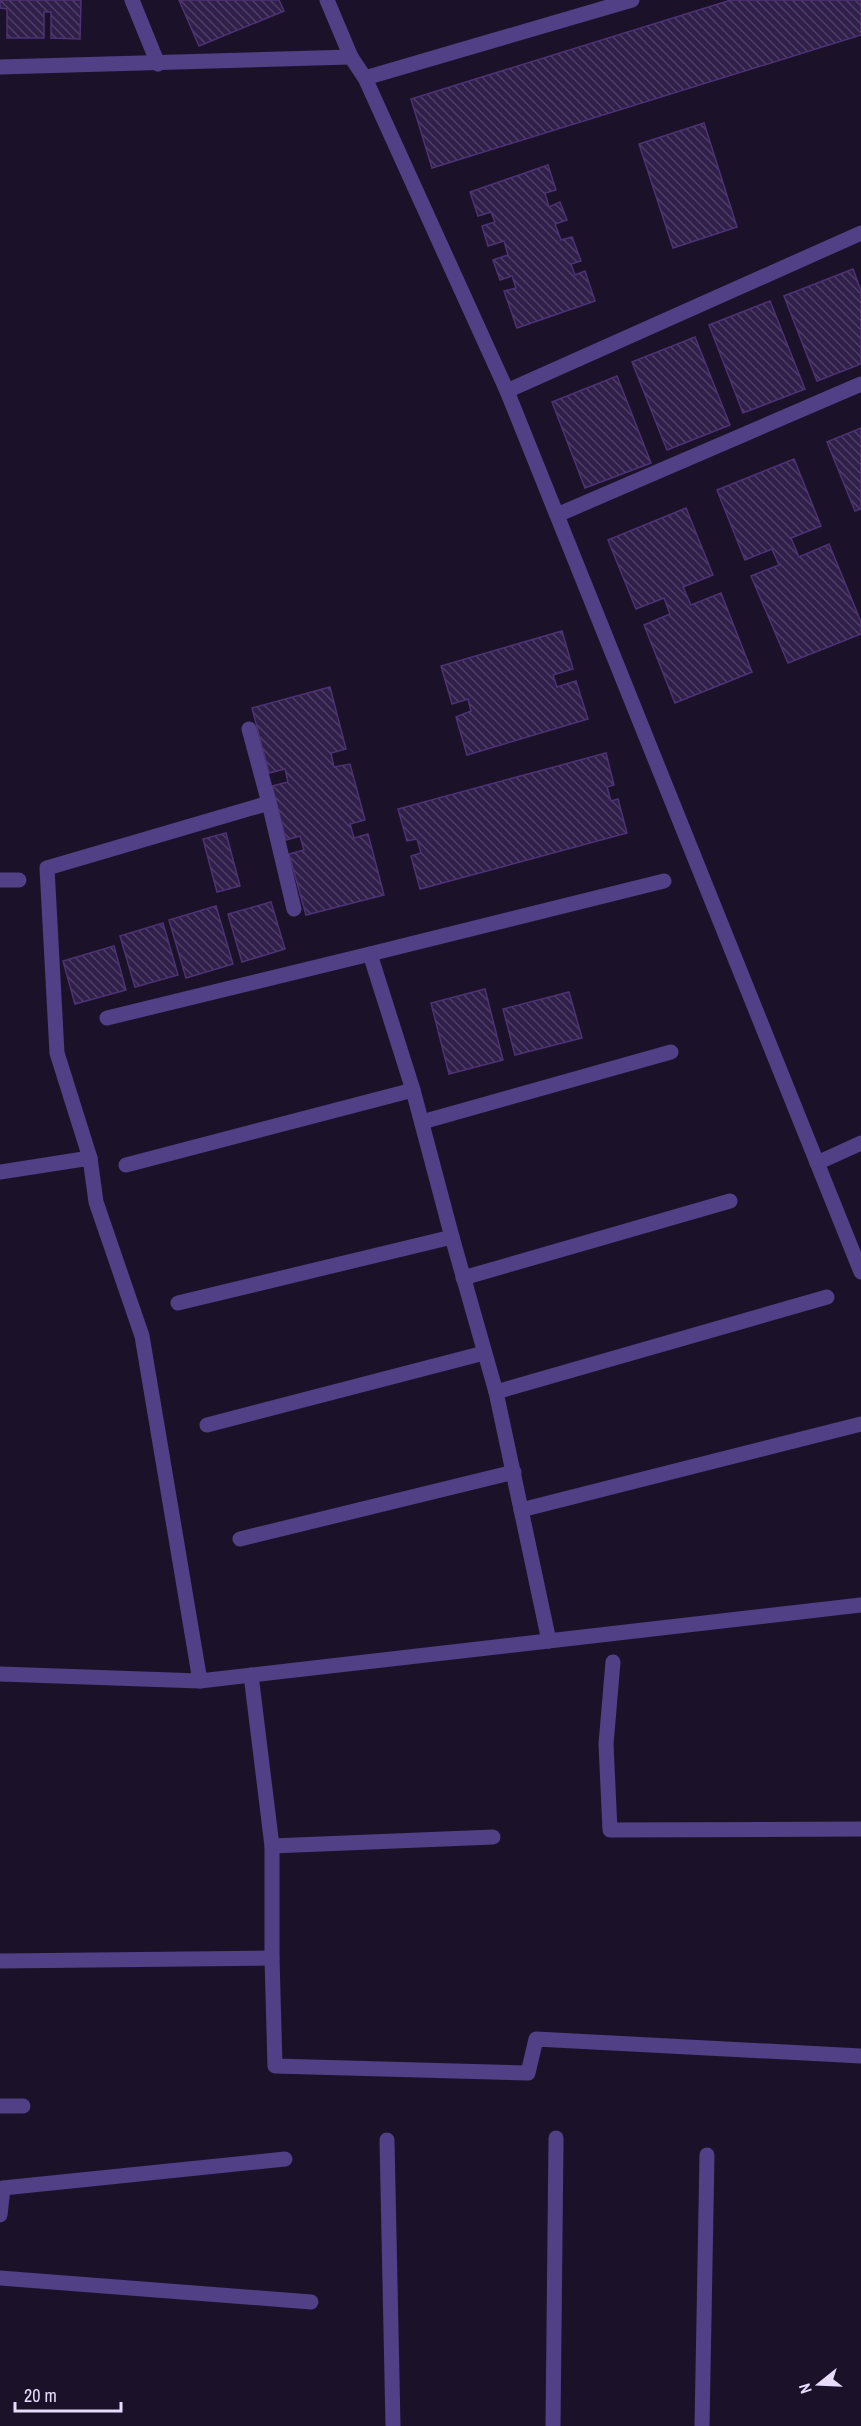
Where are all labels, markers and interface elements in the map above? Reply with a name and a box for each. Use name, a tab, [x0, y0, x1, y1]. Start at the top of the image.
north arrow	[789, 2354, 849, 2414]
scale bar	[15, 2375, 122, 2413]
text: N	[793, 2381, 817, 2397]
text: 20 m	[24, 2383, 57, 2408]

